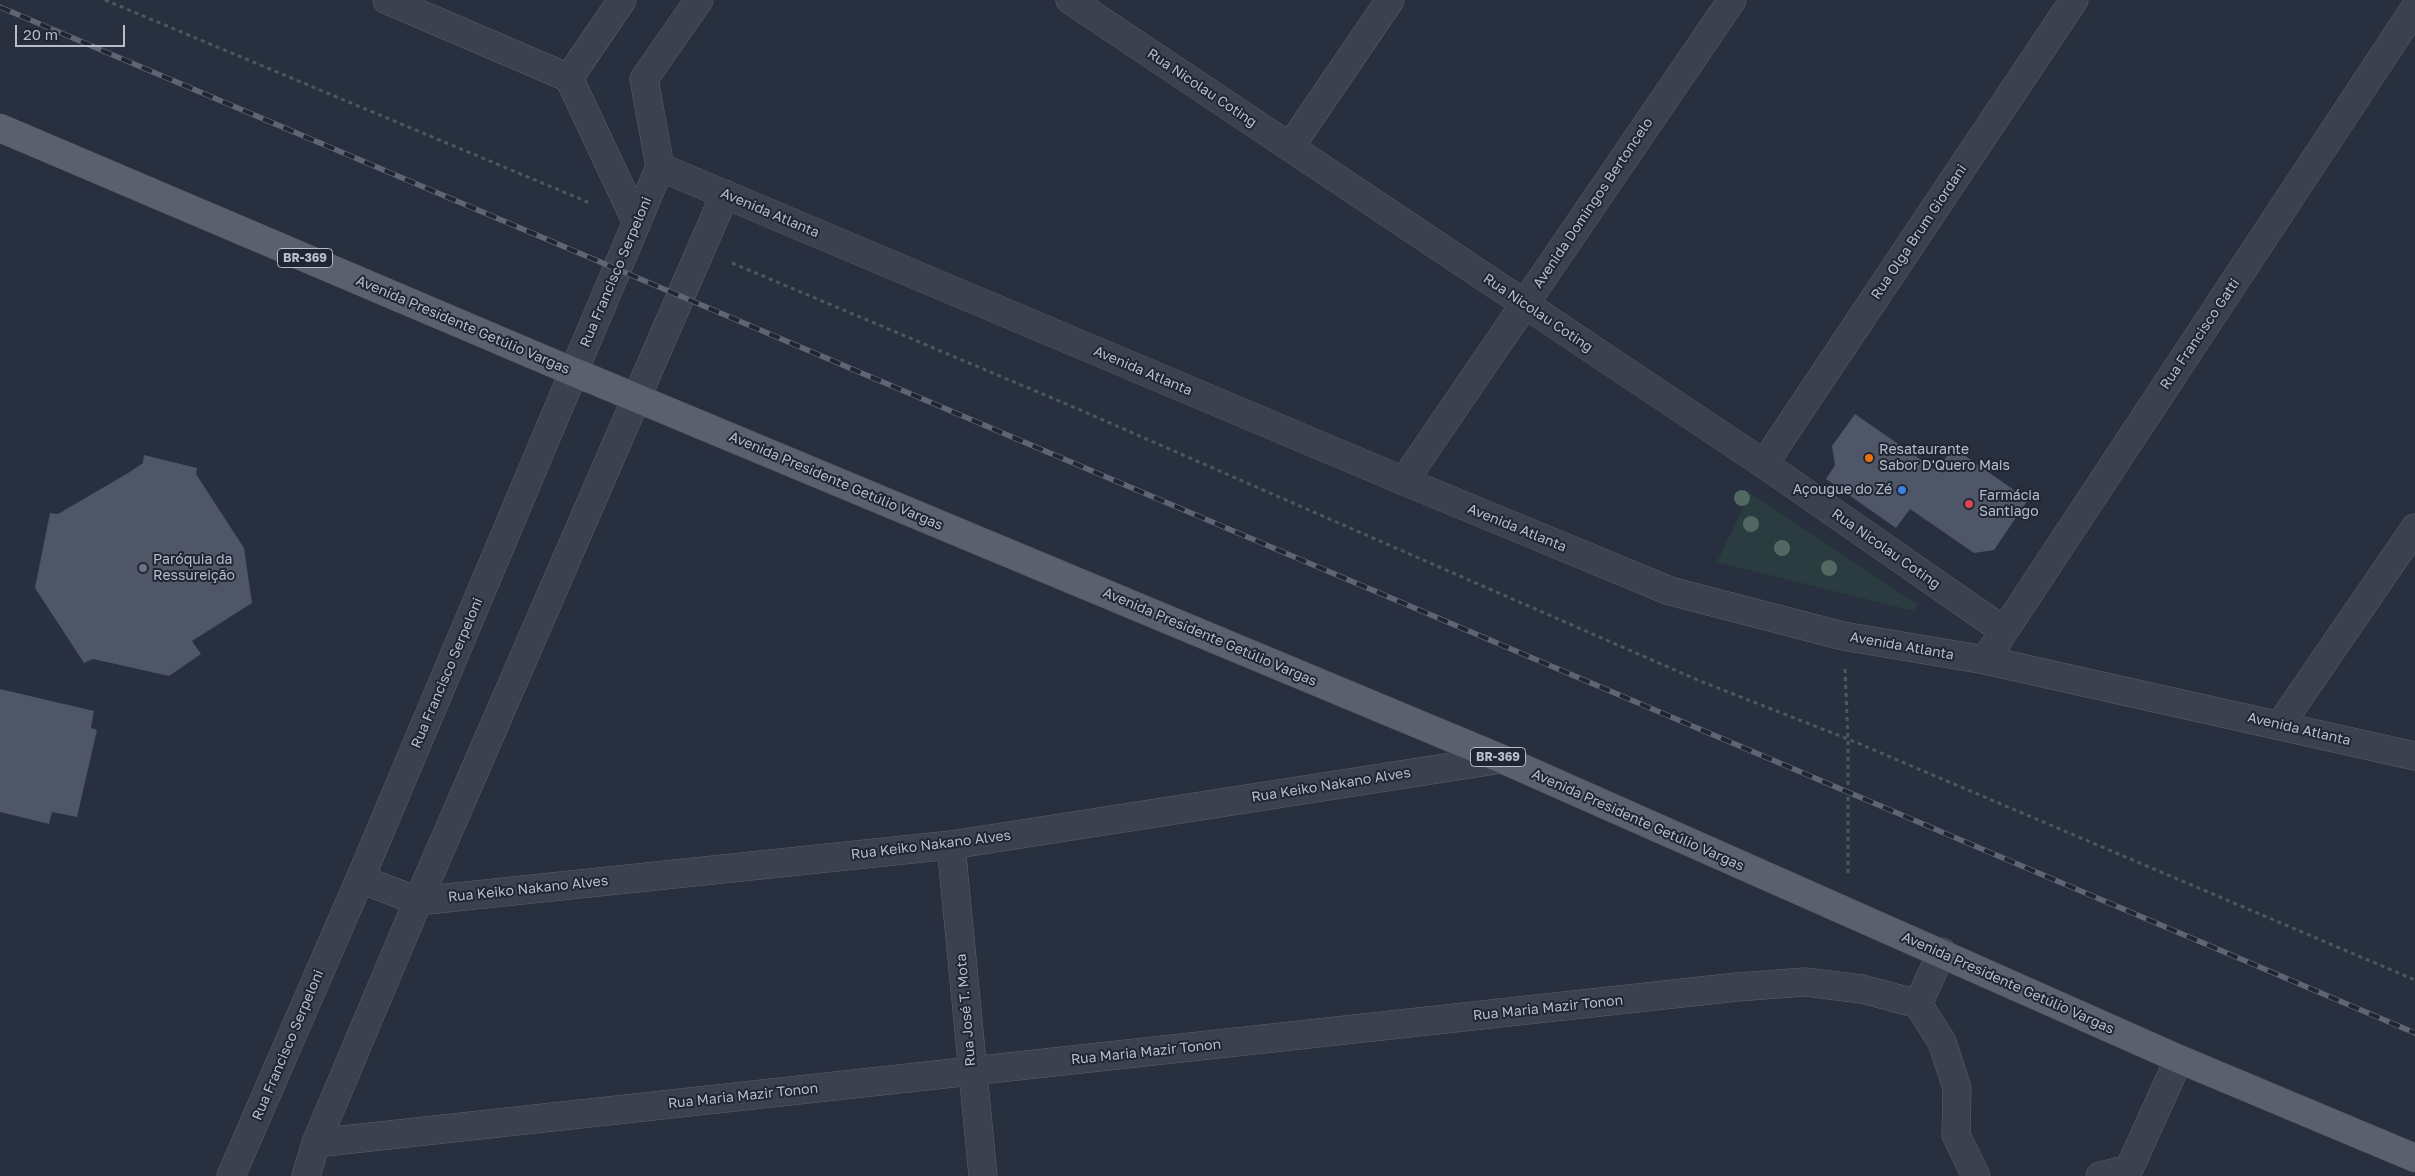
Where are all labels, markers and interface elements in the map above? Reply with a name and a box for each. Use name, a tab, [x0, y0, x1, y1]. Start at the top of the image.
scale bar	[18, 15, 128, 47]
text: 20 m	[23, 25, 58, 43]
street label: Rua Nicolau Coting	[1144, 45, 1260, 131]
street label: Avenida Domingos Bertoncelo	[1530, 115, 1656, 291]
street label: Rua Olga Brum Giordani	[1868, 161, 1970, 303]
street label: Avenida Atlanta	[718, 185, 822, 241]
street label: Rua Francisco Serpeloni	[577, 194, 655, 350]
road number: BR-369	[278, 248, 332, 268]
street label: Rua Nicolau Coting	[1480, 270, 1596, 356]
street label: Avenida Presidente Getúlio Vargas	[354, 272, 572, 378]
street label: Rua Francisco Gatti	[2157, 275, 2243, 393]
street label: Avenida Atlanta	[1091, 343, 1195, 399]
street label: Avenida Presidente Getúlio Vargas	[727, 428, 945, 534]
place label: Resataurante Sabor D'Quero Mais	[1879, 442, 2010, 474]
marker: Resataurante Sabor D'Quero Mais	[1863, 452, 1875, 464]
place label: Açougue do Zé	[1793, 482, 1892, 498]
marker: Açougue do Zé	[1896, 484, 1908, 496]
place label: Farmácia Santiago	[1979, 488, 2040, 520]
marker: Farmácia Santiago	[1963, 498, 1975, 510]
street label: Avenida Atlanta	[1465, 500, 1569, 556]
street label: Rua Nicolau Coting	[1829, 505, 1943, 593]
place label: Paróquia da Ressureição	[153, 552, 235, 584]
marker: Paróquia da Ressureição	[137, 562, 149, 574]
street label: Avenida Presidente Getúlio Vargas	[1101, 584, 1319, 690]
street label: Rua Francisco Serpeloni	[408, 595, 486, 751]
street label: Avenida Atlanta	[1849, 629, 1955, 663]
street label: Avenida Atlanta	[2246, 709, 2352, 749]
road number: BR-369	[1470, 748, 1526, 766]
street label: Rua Keiko Nakano Alves	[1250, 764, 1412, 806]
street label: Avenida Presidente Getúlio Vargas	[1529, 765, 1747, 875]
street label: Rua Keiko Nakano Alves	[850, 827, 1012, 863]
street label: Rua Keiko Nakano Alves	[447, 872, 609, 906]
street label: Avenida Presidente Getúlio Vargas	[1899, 928, 2117, 1038]
street label: Rua José T. Mota	[953, 953, 979, 1067]
street label: Rua Francisco Serpeloni	[249, 967, 327, 1123]
street label: Rua Maria Mazir Tonon	[1472, 992, 1624, 1024]
street label: Rua Maria Mazir Tonon	[1070, 1036, 1222, 1068]
street label: Rua Maria Mazir Tonon	[667, 1080, 819, 1112]

